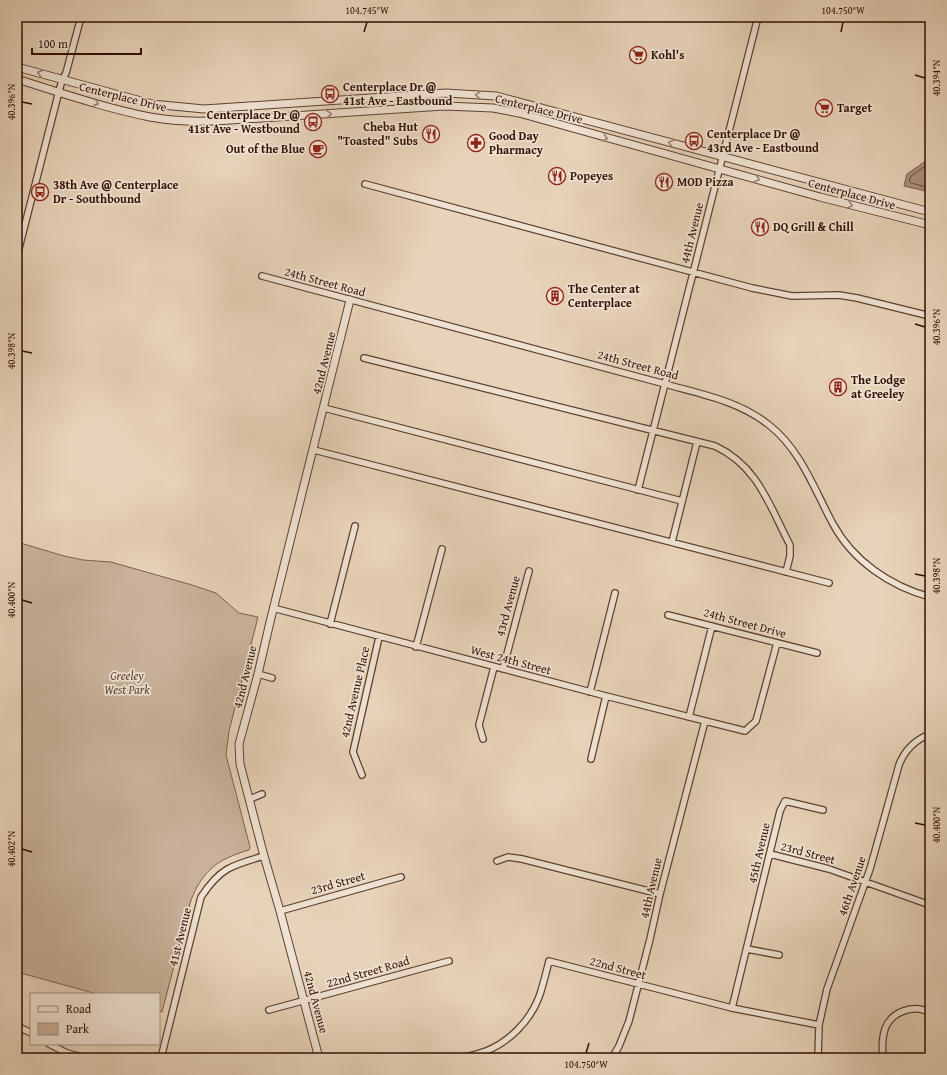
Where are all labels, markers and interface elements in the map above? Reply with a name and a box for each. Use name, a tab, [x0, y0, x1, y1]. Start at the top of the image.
text: 104.745°W	[345, 3, 389, 18]
text: 104.750°W	[821, 3, 865, 18]
scale bar	[32, 30, 141, 56]
text: 100 m	[38, 35, 68, 52]
supermarket icon: Kohl's	[628, 45, 648, 65]
place label: Kohl's	[651, 46, 684, 63]
text: 40.394°N	[929, 59, 944, 96]
one-way arrow	[36, 69, 43, 78]
street label: Centerplace Drive	[78, 77, 169, 116]
place label: Centerplace Dr @ 41st Ave - Eastbound	[343, 78, 452, 109]
text: 40.396°N	[4, 83, 19, 120]
bus stop icon: Centerplace Dr @ 41st Ave - Eastbound	[320, 84, 340, 104]
street label: Centerplace Drive	[494, 89, 585, 128]
one-way arrow	[475, 91, 481, 100]
one-way arrow	[93, 98, 100, 107]
supermarket icon: Target	[814, 98, 834, 118]
place label: Target	[837, 99, 872, 116]
place label: Centerplace Dr @ 41st Ave - Westbound	[188, 106, 300, 137]
one-way arrow	[326, 110, 332, 119]
bus stop icon: Centerplace Dr @ 41st Ave - Westbound	[303, 112, 323, 132]
place label: Cheba Hut "Toasted" Subs	[337, 118, 418, 149]
restaurant icon: Cheba Hut "Toasted" Subs	[421, 124, 441, 144]
place label: Centerplace Dr @ 43rd Ave - Eastbound	[707, 125, 819, 156]
place label: Good Day Pharmacy	[489, 127, 544, 158]
bus stop icon: Centerplace Dr @ 43rd Ave - Eastbound	[684, 131, 704, 151]
pharmacy icon: Good Day Pharmacy	[466, 133, 486, 153]
one-way arrow	[602, 133, 609, 142]
cafe icon: Out of the Blue	[308, 139, 328, 159]
one-way arrow	[668, 139, 675, 148]
place label: Out of the Blue	[226, 140, 305, 157]
restaurant icon: Popeyes	[547, 166, 567, 186]
place label: Popeyes	[570, 167, 613, 184]
restaurant icon: MOD Pizza	[654, 172, 674, 192]
place label: MOD Pizza	[677, 173, 734, 190]
one-way arrow	[753, 174, 760, 183]
street label: Centerplace Drive	[807, 174, 898, 213]
place label: 38th Ave @ Centerplace Dr - Southbound	[53, 176, 179, 207]
bus stop icon: 38th Ave @ Centerplace Dr - Southbound	[30, 182, 50, 202]
street label: 44th Avenue	[676, 200, 707, 265]
one-way arrow	[846, 200, 853, 209]
restaurant icon: DQ Grill & Chill	[750, 217, 770, 237]
place label: DQ Grill & Chill	[773, 218, 854, 235]
street label: 24th Street Road	[283, 263, 368, 301]
place label: The Center at Centerplace	[568, 280, 640, 311]
building icon: The Center at Centerplace	[545, 286, 565, 306]
text: 40.396°N	[929, 308, 944, 345]
street label: 42nd Avenue	[307, 329, 340, 396]
text: 40.398°N	[4, 332, 19, 369]
street label: 24th Street Road	[596, 346, 681, 384]
place label: The Lodge at Greeley	[851, 371, 906, 402]
building icon: The Lodge at Greeley	[828, 377, 848, 397]
text: 40.398°N	[929, 557, 944, 594]
street label: 43rd Avenue	[491, 573, 524, 638]
text: 40.400°N	[4, 581, 19, 618]
street label: 24th Street Drive	[702, 603, 789, 642]
street label: West 24th Street	[469, 641, 554, 679]
street label: 42nd Avenue	[228, 643, 261, 710]
street label: 42nd Avenue Place	[336, 644, 373, 739]
park label: Greeley West Park	[104, 667, 150, 698]
text: 40.400°N	[929, 806, 944, 843]
street label: 45th Avenue	[743, 820, 774, 885]
text: 40.402°N	[4, 830, 19, 867]
street label: 23rd Street	[779, 837, 838, 868]
street label: 46th Avenue	[833, 853, 870, 918]
street label: 44th Avenue	[635, 855, 666, 920]
street label: 23rd Street	[309, 866, 368, 898]
street label: 41st Avenue	[164, 905, 195, 968]
street label: 22nd Street Road	[324, 951, 412, 991]
street label: 22nd Street	[588, 952, 649, 983]
street label: 42nd Avenue	[300, 969, 333, 1035]
legend	[30, 993, 160, 1045]
text: Road	[66, 1000, 92, 1017]
text: Park	[66, 1020, 90, 1037]
text: 104.750°W	[564, 1057, 608, 1072]

